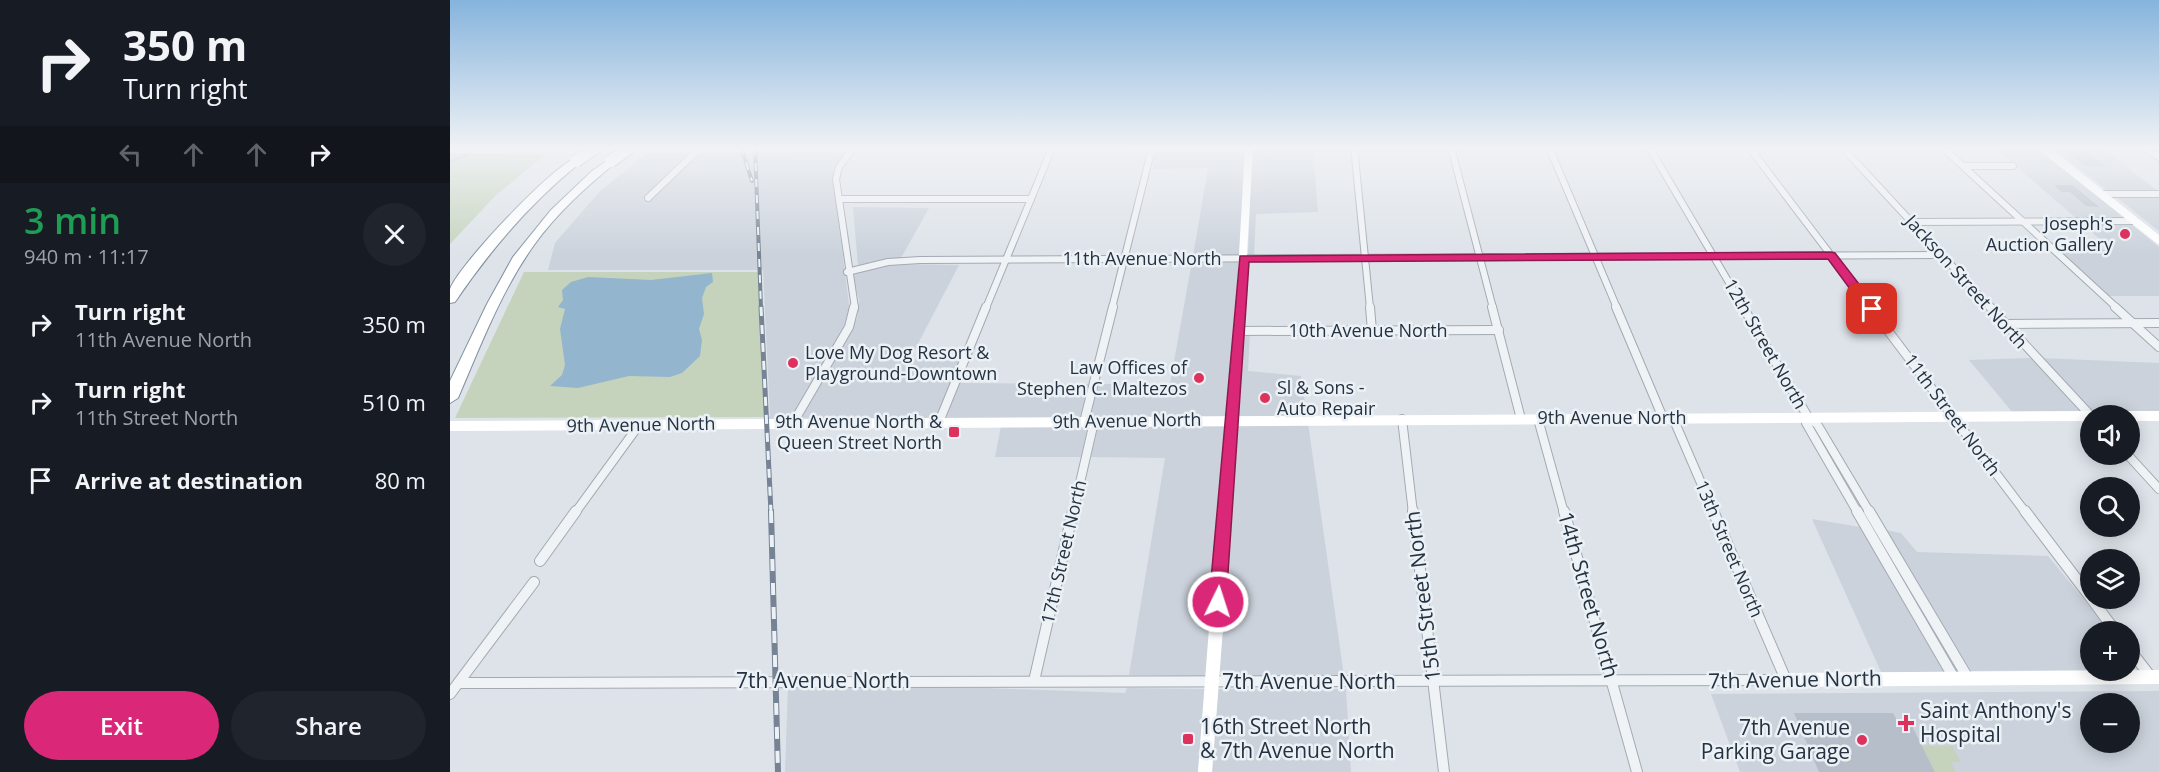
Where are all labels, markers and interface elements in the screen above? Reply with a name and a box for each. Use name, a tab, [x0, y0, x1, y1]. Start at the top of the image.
text: 350 m	[123, 16, 247, 73]
icon: right	[24, 24, 102, 102]
text: Turn right	[123, 70, 248, 107]
icon: left	[114, 138, 147, 171]
icon: ahead	[177, 138, 210, 171]
icon: ahead	[240, 138, 273, 171]
icon: right	[303, 138, 336, 171]
text: 3 min	[24, 196, 121, 245]
button: close	[363, 203, 426, 266]
street label: Jackson Street North	[1899, 208, 2033, 353]
place label: Joseph's Auction Gallery	[1986, 211, 2114, 256]
marker: Joseph's Auction Gallery	[2118, 227, 2132, 241]
text: 940 m · 11:17	[24, 243, 149, 270]
street label: 11th Avenue North	[1062, 246, 1222, 270]
street label: 12th Street North	[1719, 274, 1813, 413]
pin	[1846, 283, 1897, 334]
icon: arrive	[1855, 292, 1888, 325]
text: Turn right	[75, 296, 186, 326]
icon: right	[24, 308, 57, 341]
text: 350 m	[362, 309, 426, 339]
street label: 10th Avenue North	[1288, 318, 1448, 342]
text: 11th Avenue North	[75, 326, 252, 353]
place label: Love My Dog Resort & Playground-Downtown	[805, 340, 997, 385]
street label: 11th Street North	[1899, 349, 2007, 480]
place label: Law Offices of Stephen C. Maltezos	[1017, 355, 1188, 400]
marker: Love My Dog Resort & Playground-Downtown	[786, 356, 800, 370]
marker: Law Offices of Stephen C. Maltezos	[1192, 371, 1206, 385]
text: Turn right	[75, 374, 186, 404]
place label: Sl & Sons - Auto Repair	[1277, 375, 1376, 420]
icon: right	[24, 386, 57, 419]
text: 510 m	[362, 387, 426, 417]
marker: Sl & Sons - Auto Repair	[1258, 391, 1272, 405]
text: 11th Street North	[75, 404, 238, 431]
street label: 9th Avenue North	[1538, 405, 1686, 429]
map controls	[2080, 405, 2140, 753]
button: sound	[2080, 405, 2140, 465]
street label: 9th Avenue North	[1052, 407, 1202, 433]
place label: 9th Avenue North & Queen Street North	[775, 409, 943, 454]
street label: 9th Avenue North	[566, 411, 716, 437]
marker: 9th Avenue North & Queen Street North	[947, 425, 961, 439]
icon: arrive	[24, 464, 57, 497]
text: Arrive at destination	[75, 465, 303, 495]
text: 80 m	[375, 465, 426, 495]
street label: 13th Street North	[1690, 476, 1770, 621]
button: search	[2080, 477, 2140, 537]
street label: 17th Street North	[1035, 478, 1091, 626]
street label: 15th Street North	[1398, 509, 1446, 683]
street label: 14th Street North	[1552, 509, 1626, 681]
button: layers	[2080, 549, 2140, 609]
position arrow	[1186, 570, 1250, 634]
button: +	[2080, 621, 2140, 681]
street label: 7th Avenue North	[1708, 663, 1882, 695]
street label: 7th Avenue North	[736, 666, 910, 694]
street label: 7th Avenue North	[1222, 667, 1396, 695]
button: Exit	[24, 691, 219, 760]
button: Share	[231, 691, 426, 760]
button: −	[2080, 693, 2140, 753]
place label: Saint Anthony's Hospital	[1920, 696, 2071, 748]
place label: 16th Street North & 7th Avenue North	[1200, 712, 1395, 764]
place label: 7th Avenue Parking Garage	[1701, 713, 1850, 765]
marker: Saint Anthony's Hospital	[1897, 714, 1915, 732]
marker: 16th Street North & 7th Avenue North	[1181, 732, 1195, 746]
marker: 7th Avenue Parking Garage	[1855, 733, 1869, 747]

